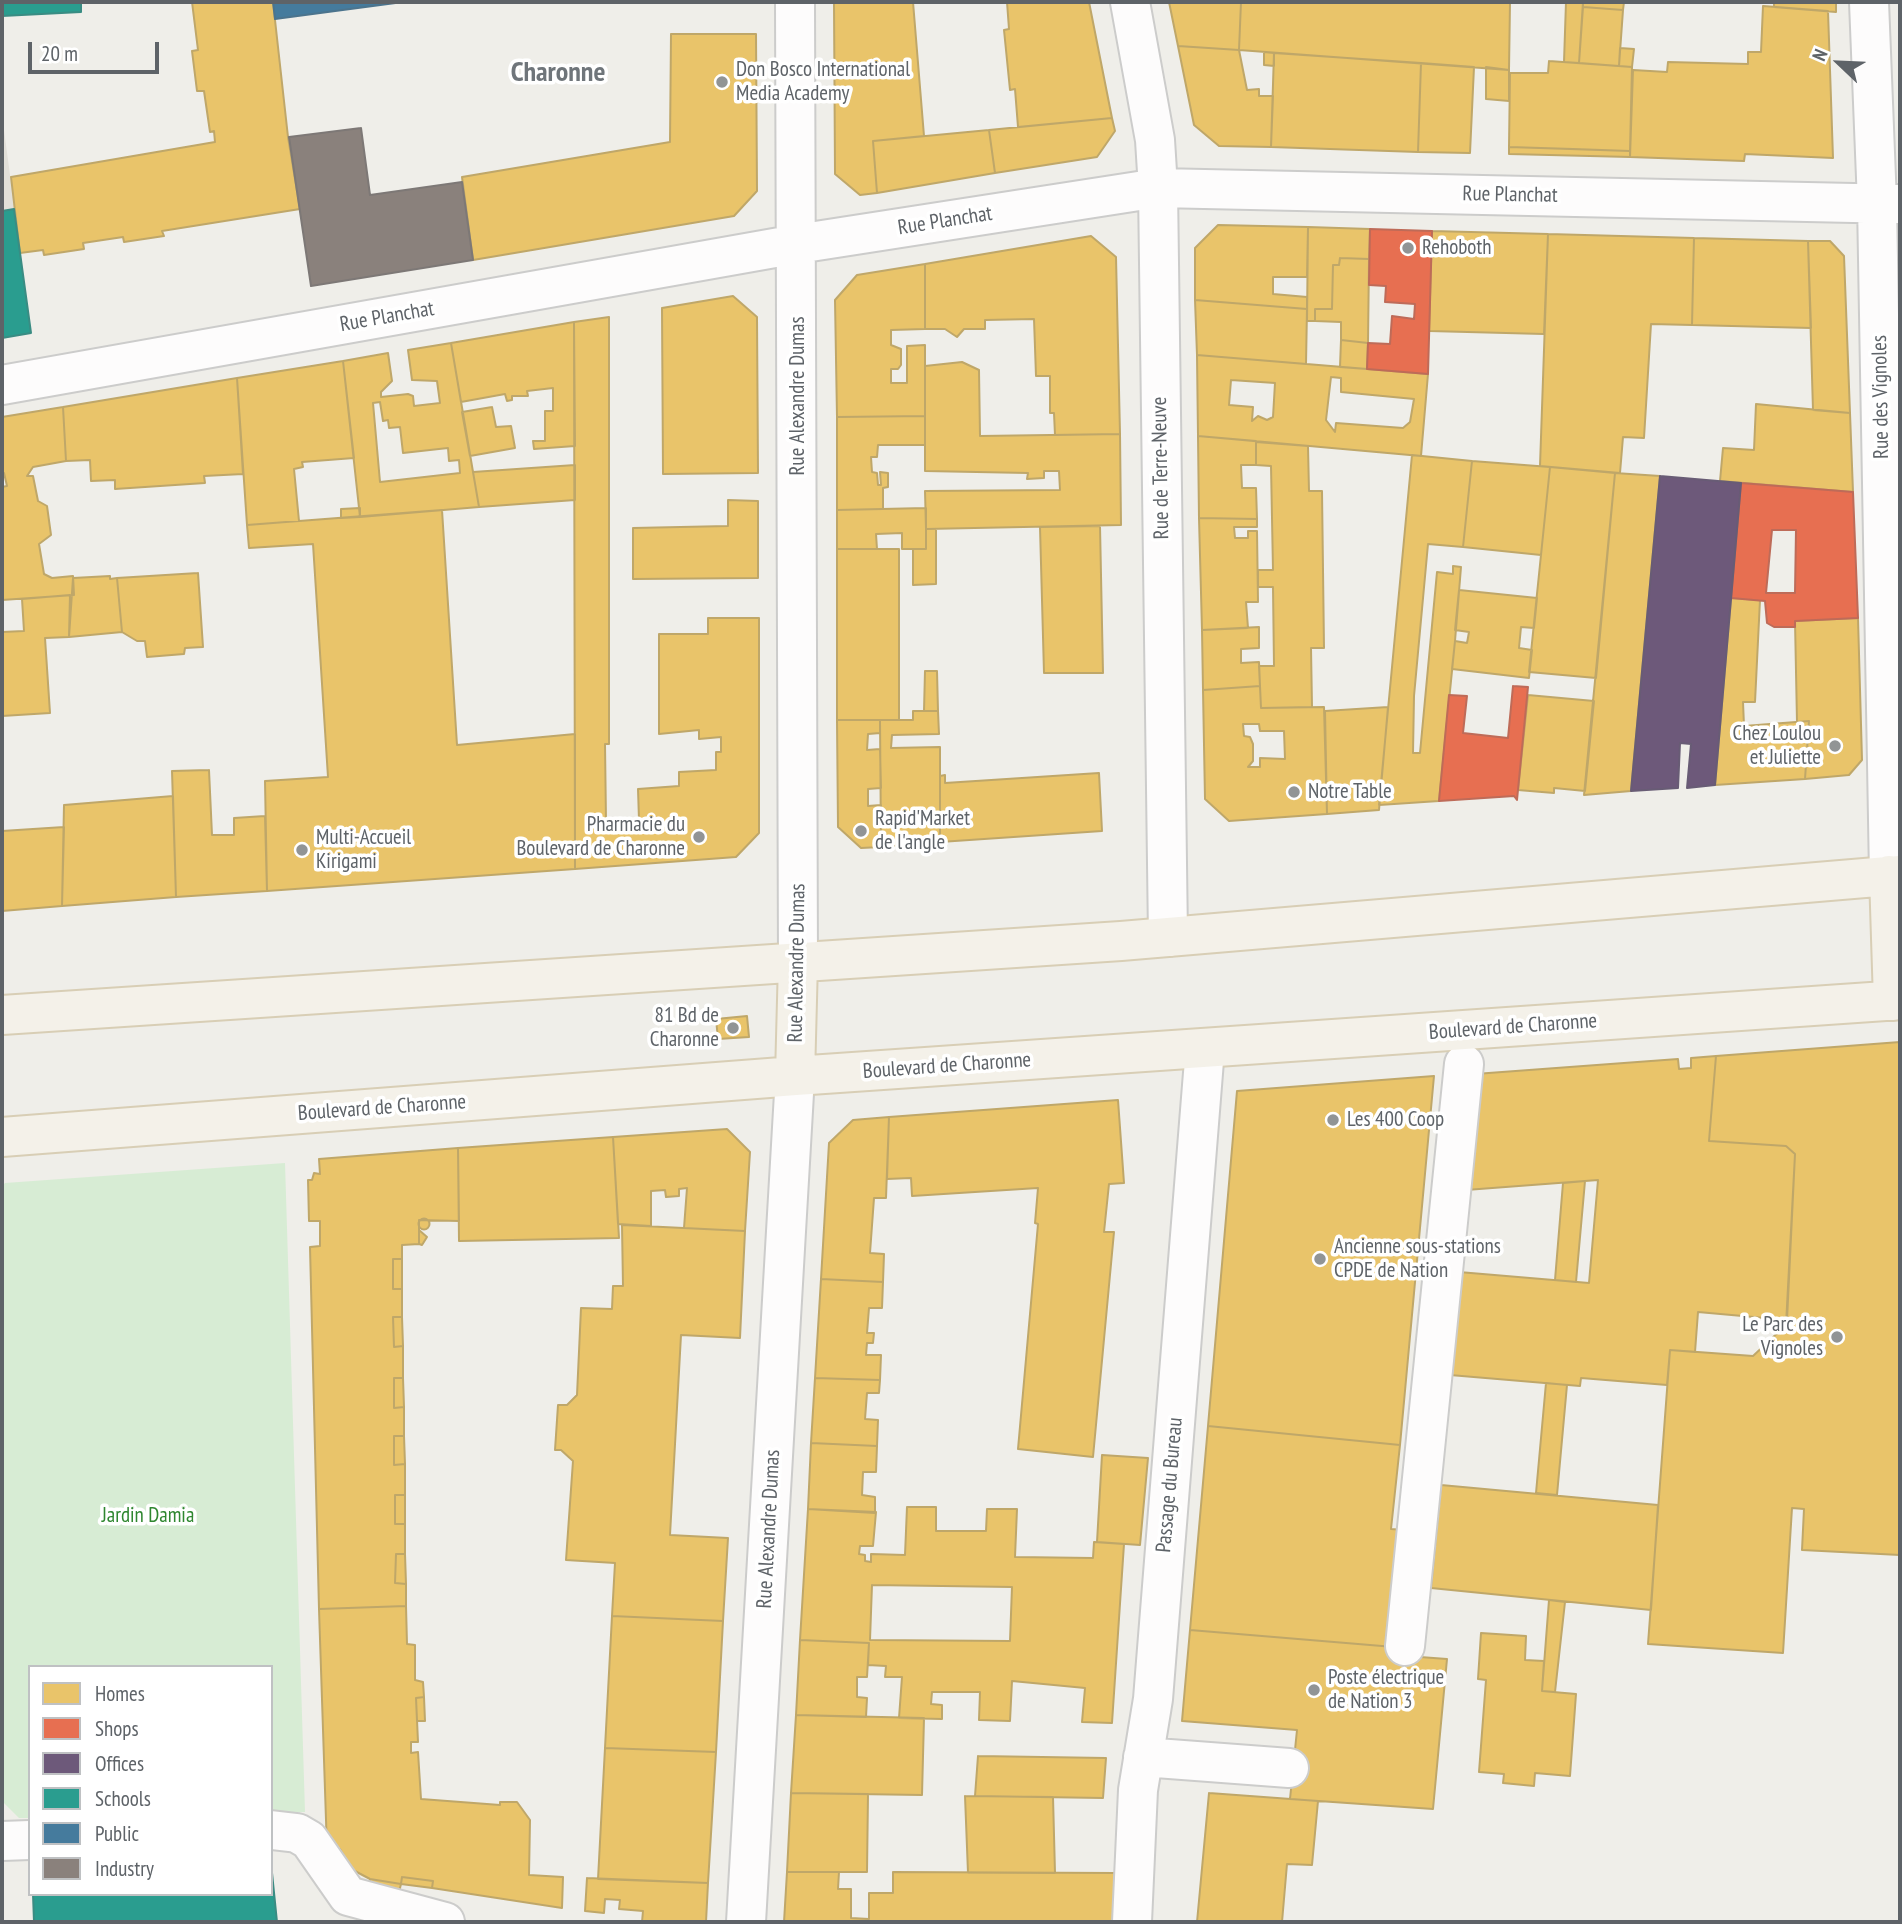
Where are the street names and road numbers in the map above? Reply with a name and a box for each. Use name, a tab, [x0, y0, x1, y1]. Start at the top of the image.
street label: Rue Planchat	[1462, 182, 1558, 208]
street label: Rue Planchat	[896, 201, 994, 241]
street label: Rue Planchat	[338, 296, 436, 338]
street label: Rue Alexandre Dumas	[785, 317, 811, 475]
street label: Rue des Vignoles	[1867, 335, 1895, 459]
street label: Rue de Terre-Neuve	[1147, 396, 1175, 540]
street label: Rue Alexandre Dumas	[783, 883, 811, 1043]
street label: Boulevard de Charonne	[1428, 1009, 1598, 1045]
street label: Boulevard de Charonne	[862, 1048, 1032, 1084]
street label: Boulevard de Charonne	[297, 1090, 467, 1126]
street label: Passage du Bureau	[1152, 1416, 1188, 1554]
street label: Rue Alexandre Dumas	[752, 1449, 786, 1609]

